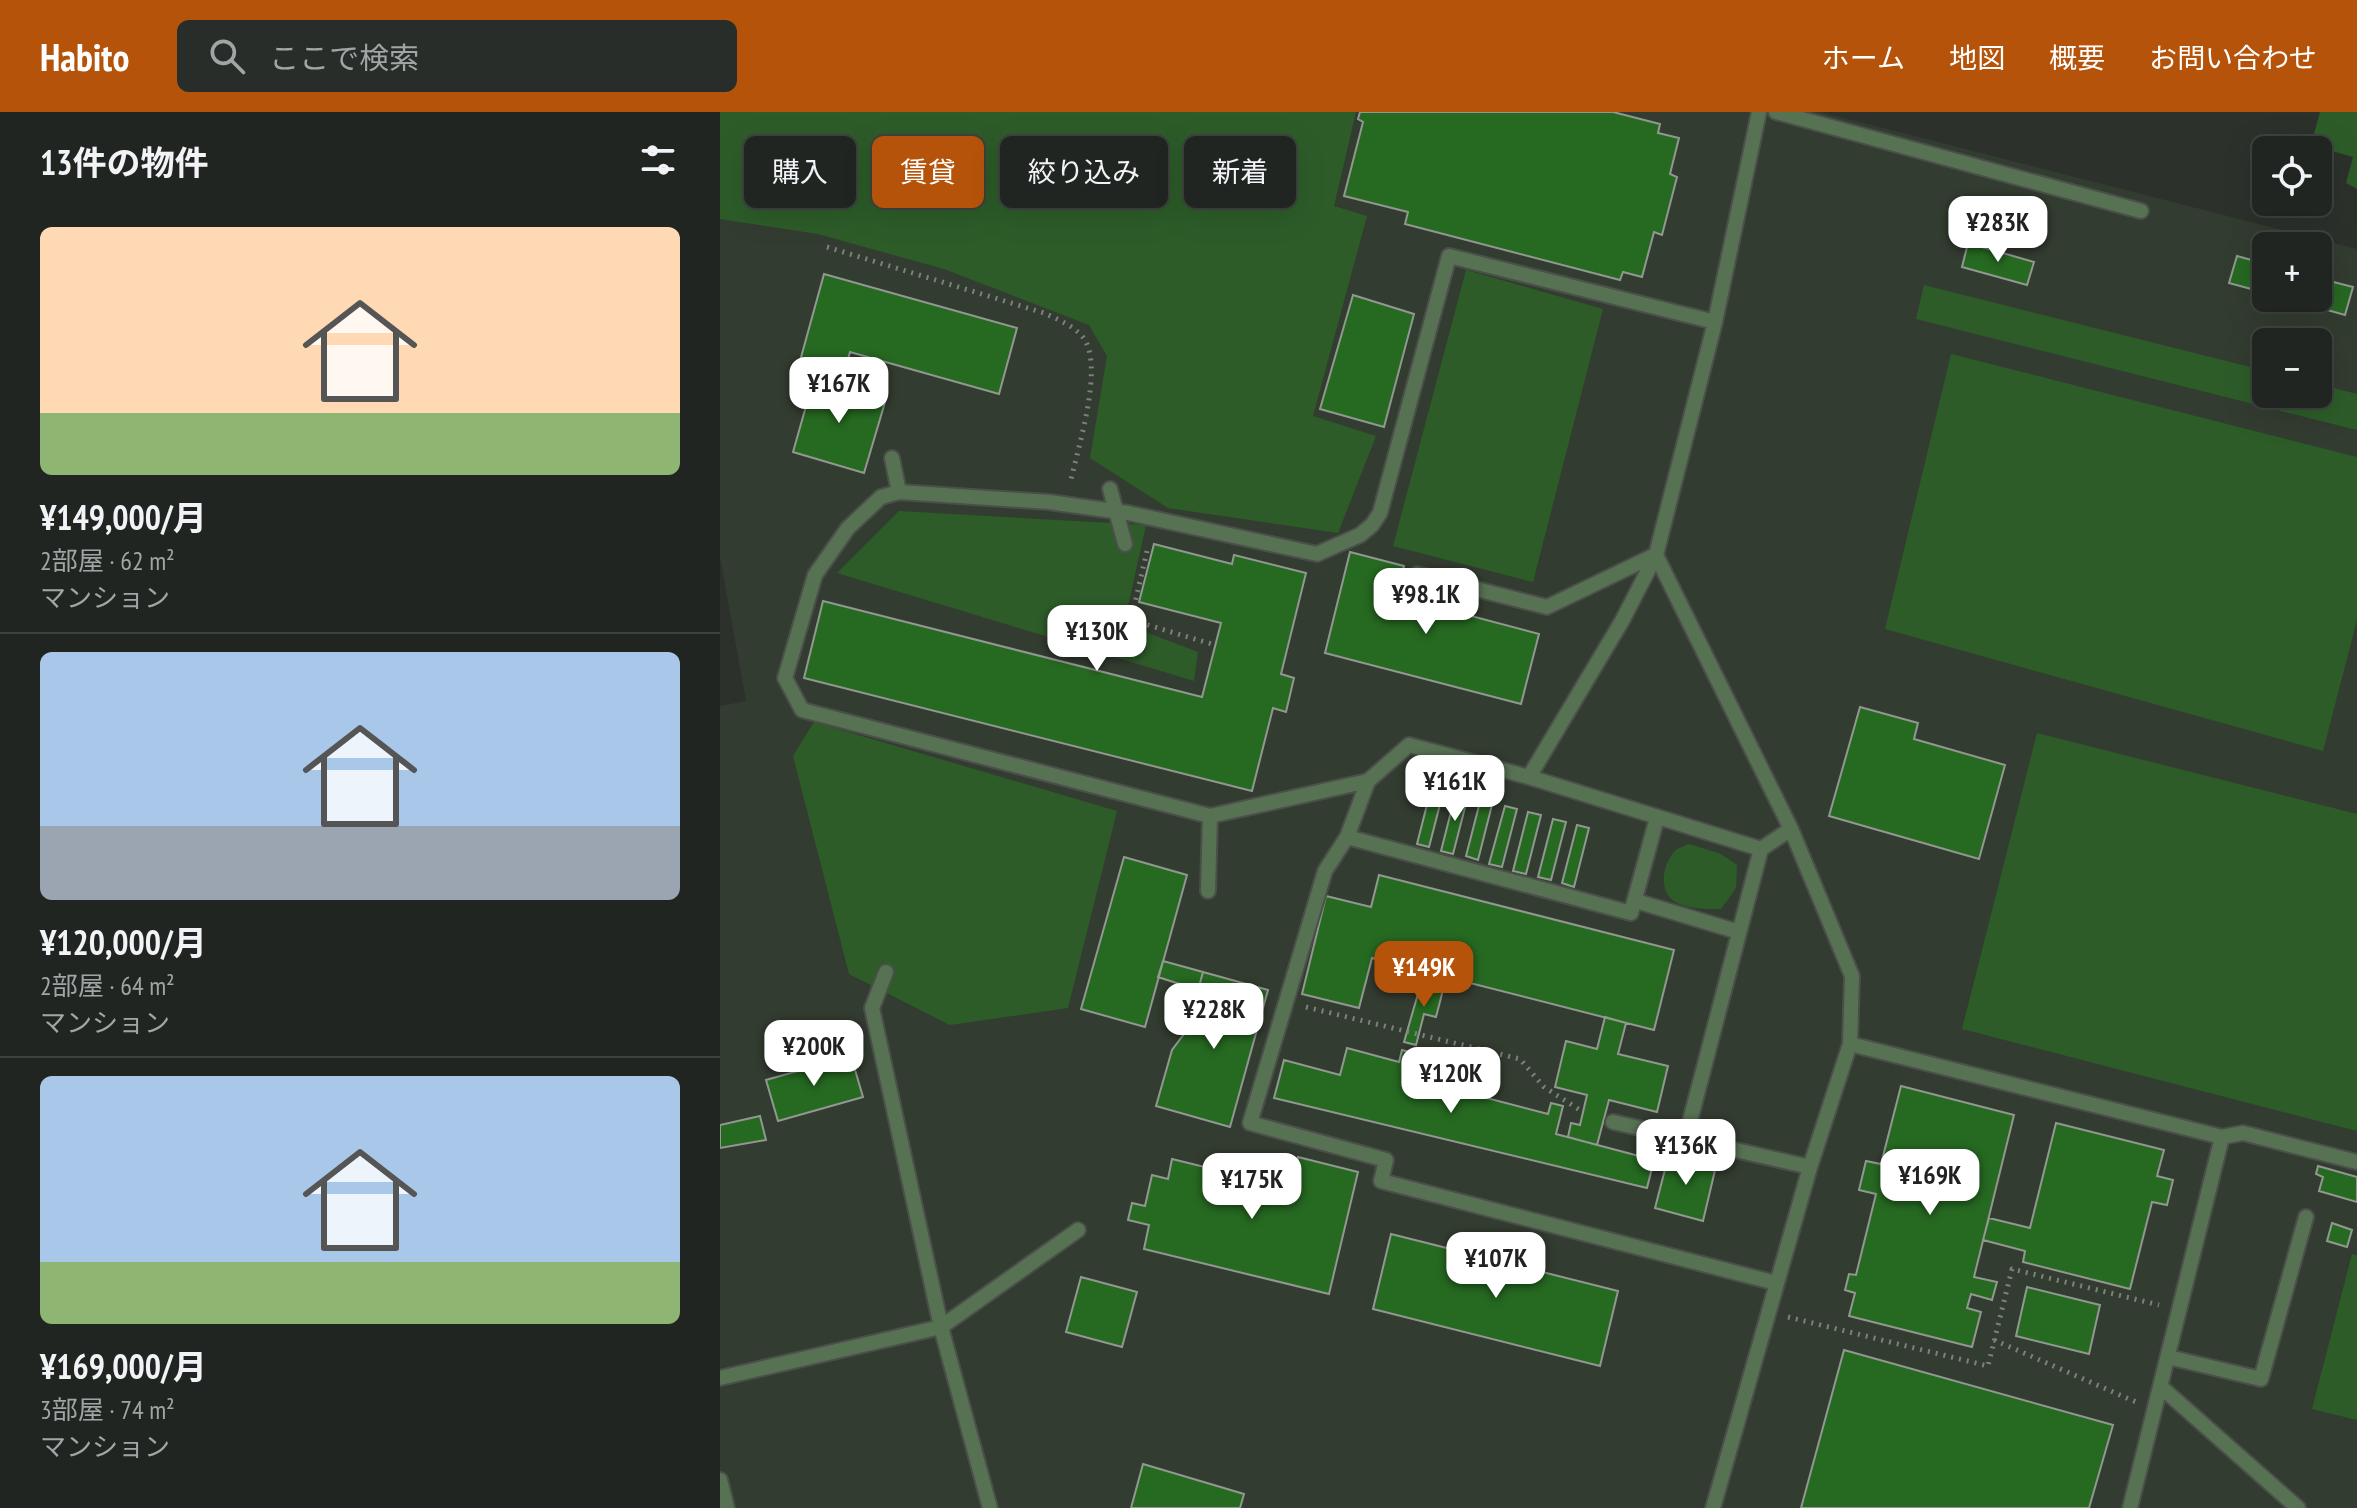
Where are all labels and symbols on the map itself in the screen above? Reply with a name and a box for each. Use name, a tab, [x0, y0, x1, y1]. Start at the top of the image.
pin: ¥283K	[1942, 196, 2054, 264]
pin: ¥167K	[783, 357, 895, 425]
pin: ¥98.1K	[1361, 568, 1491, 636]
pin: ¥130K	[1041, 605, 1153, 673]
pin: ¥161K	[1399, 755, 1511, 823]
pin: ¥149K	[1368, 941, 1480, 1009]
pin: ¥228K	[1158, 983, 1270, 1051]
pin: ¥200K	[758, 1020, 870, 1088]
pin: ¥120K	[1395, 1047, 1507, 1115]
pin: ¥136K	[1630, 1119, 1742, 1187]
pin: ¥169K	[1874, 1149, 1986, 1217]
pin: ¥175K	[1196, 1153, 1308, 1221]
pin: ¥107K	[1440, 1232, 1552, 1300]

